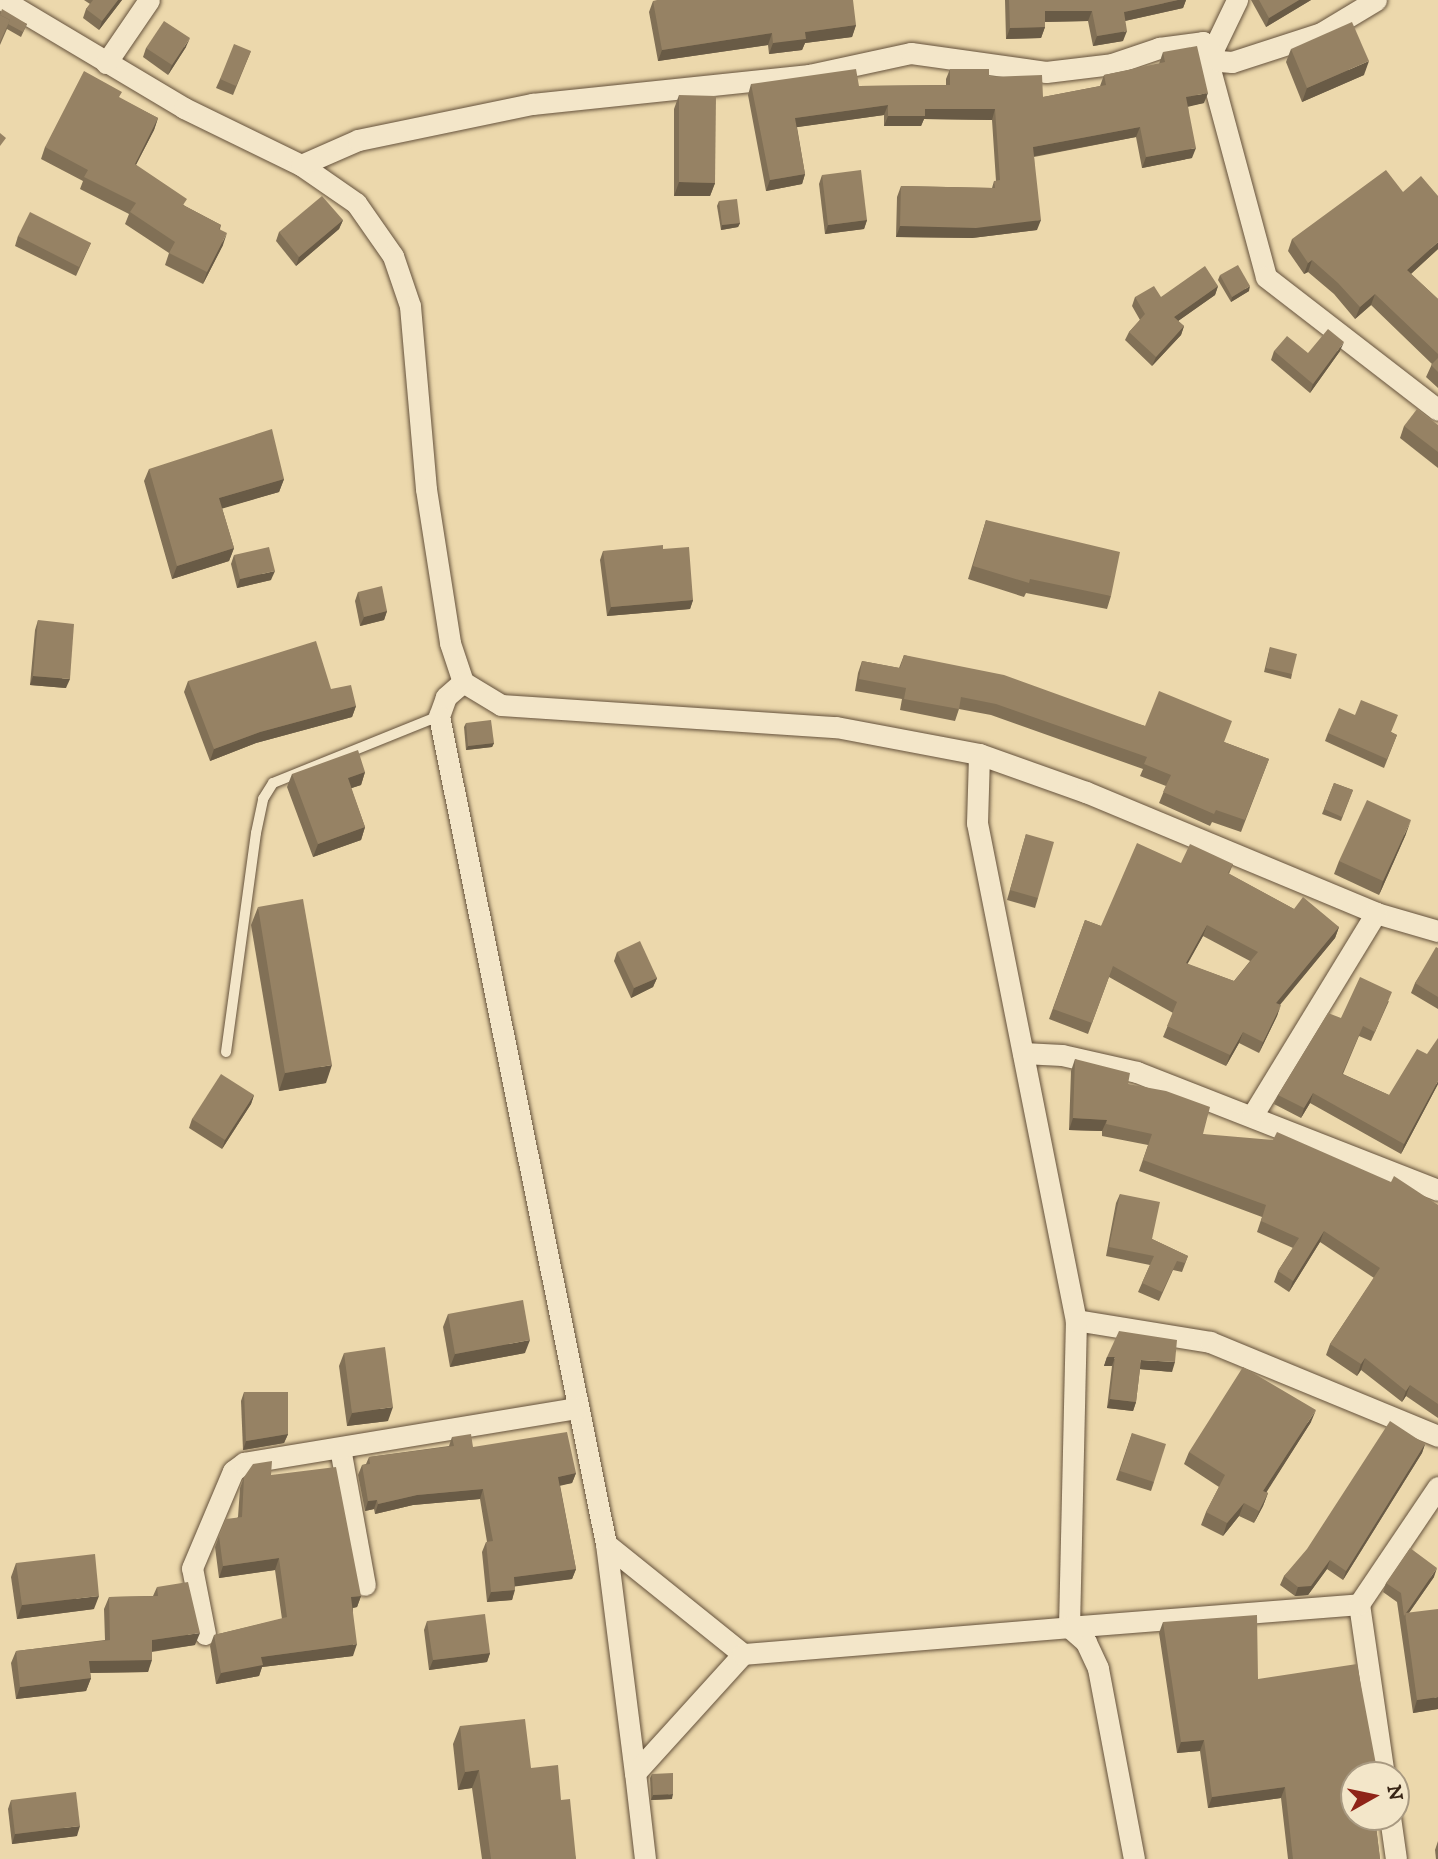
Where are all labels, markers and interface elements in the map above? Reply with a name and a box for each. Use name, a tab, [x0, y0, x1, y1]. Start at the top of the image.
north arrow	[1340, 1761, 1410, 1831]
text: N	[1382, 1783, 1407, 1802]

